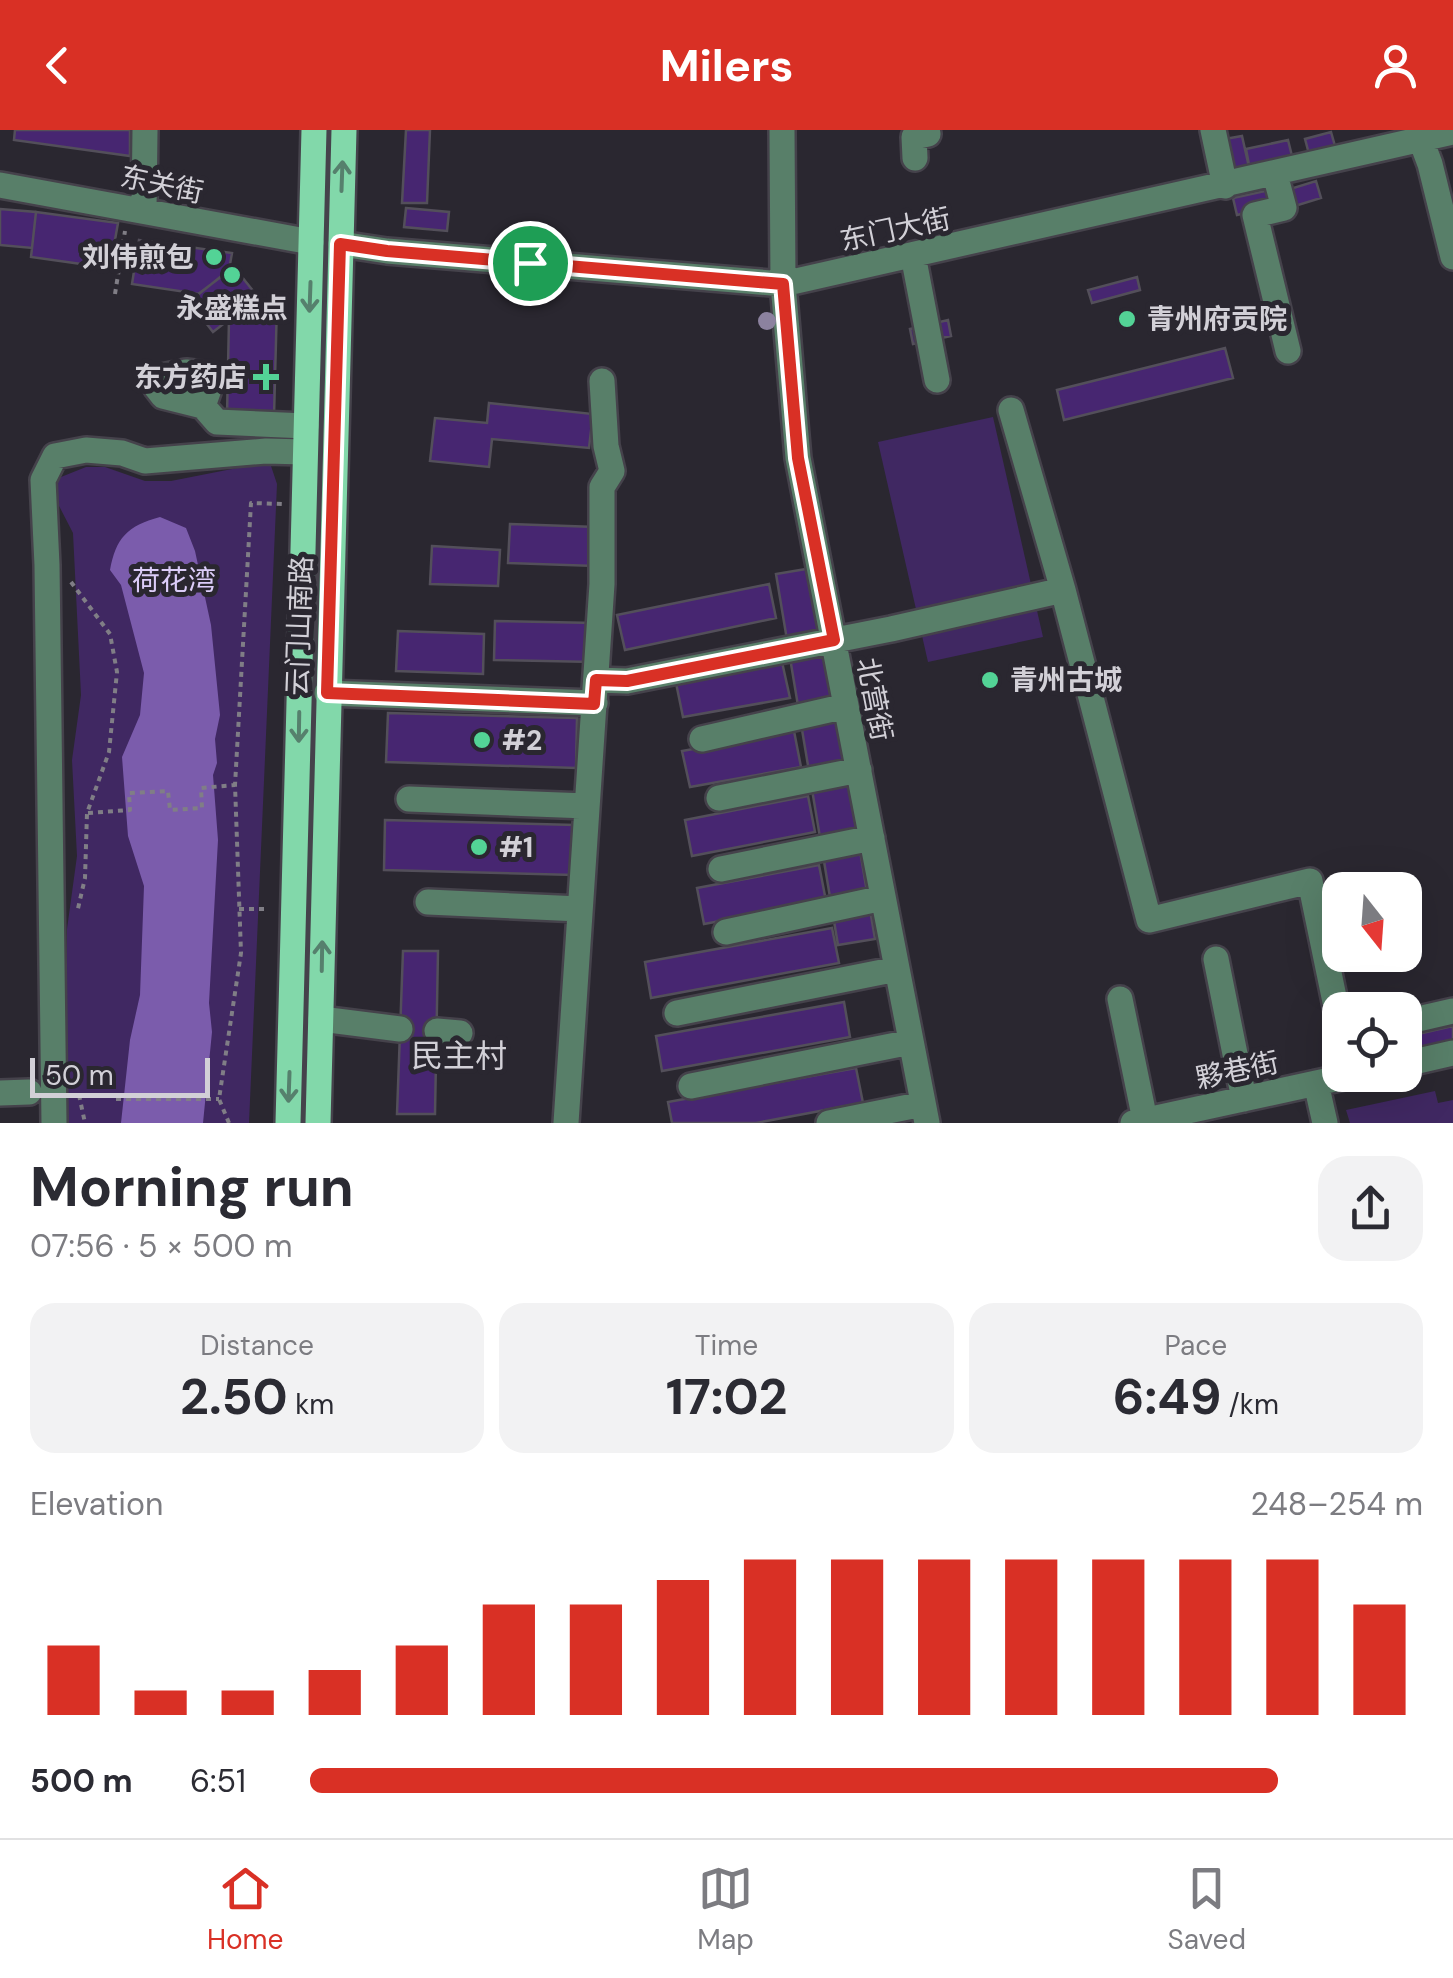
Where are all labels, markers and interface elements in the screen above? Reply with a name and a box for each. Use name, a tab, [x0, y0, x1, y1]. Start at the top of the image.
text: Milers	[660, 36, 793, 95]
icon: back	[30, 38, 85, 93]
icon: person	[1368, 38, 1423, 93]
street label: 东关街	[117, 158, 207, 211]
one-way arrow	[333, 160, 352, 192]
street label: 东门大街	[836, 200, 954, 259]
pin	[488, 221, 573, 306]
icon: arrive	[503, 236, 558, 291]
place label: 刘伟煎包	[82, 239, 194, 276]
marker: 刘伟煎包	[203, 246, 225, 268]
marker: 永盛糕点	[221, 264, 243, 286]
one-way arrow	[300, 281, 319, 313]
place label: 永盛糕点	[176, 290, 288, 327]
place label: 青州府贡院	[1147, 301, 1287, 338]
marker: 青州府贡院	[1116, 308, 1138, 330]
place label: 东方药店	[134, 359, 246, 396]
marker: 东方药店	[255, 366, 277, 388]
street label: 云门山南路	[279, 555, 320, 697]
park label: 荷花湾	[132, 562, 216, 599]
street label: 北营街	[848, 654, 901, 744]
place label: 青州古城	[1010, 662, 1122, 699]
marker: 青州古城	[979, 669, 1001, 691]
one-way arrow	[290, 710, 308, 743]
place label: #2	[502, 722, 542, 759]
marker: #2	[471, 729, 493, 751]
place label: #1	[499, 829, 533, 866]
marker: #1	[468, 836, 490, 858]
north arrow	[1322, 872, 1422, 972]
map controls	[1322, 872, 1422, 1092]
one-way arrow	[312, 940, 332, 972]
button: locate	[1322, 992, 1422, 1092]
district label: 民主村	[411, 1035, 507, 1077]
street label: 夥巷街	[1192, 1044, 1282, 1097]
scale bar	[30, 1053, 210, 1098]
text: 50 m	[45, 1057, 114, 1094]
one-way arrow	[280, 1071, 299, 1103]
text: Morning run	[30, 1151, 354, 1223]
button: share	[1318, 1156, 1423, 1261]
text: 07:56 · 5 × 500 m	[30, 1225, 292, 1267]
text: Distance	[200, 1327, 314, 1364]
text: Time	[695, 1327, 758, 1364]
text: Pace	[1164, 1327, 1227, 1364]
text: 2.50	[180, 1364, 288, 1430]
text: 17:02	[666, 1364, 787, 1430]
text: 6:49	[1113, 1364, 1221, 1430]
text: km	[288, 1386, 334, 1423]
text: /km	[1221, 1386, 1279, 1423]
text: Elevation	[30, 1483, 163, 1525]
text: 248–254 m	[1250, 1483, 1423, 1525]
text: 500 m	[30, 1760, 133, 1802]
text: 6:51	[190, 1760, 246, 1802]
tab: Home	[207, 1861, 283, 1958]
tab: Map	[697, 1861, 754, 1958]
tab: Saved	[1168, 1861, 1246, 1958]

